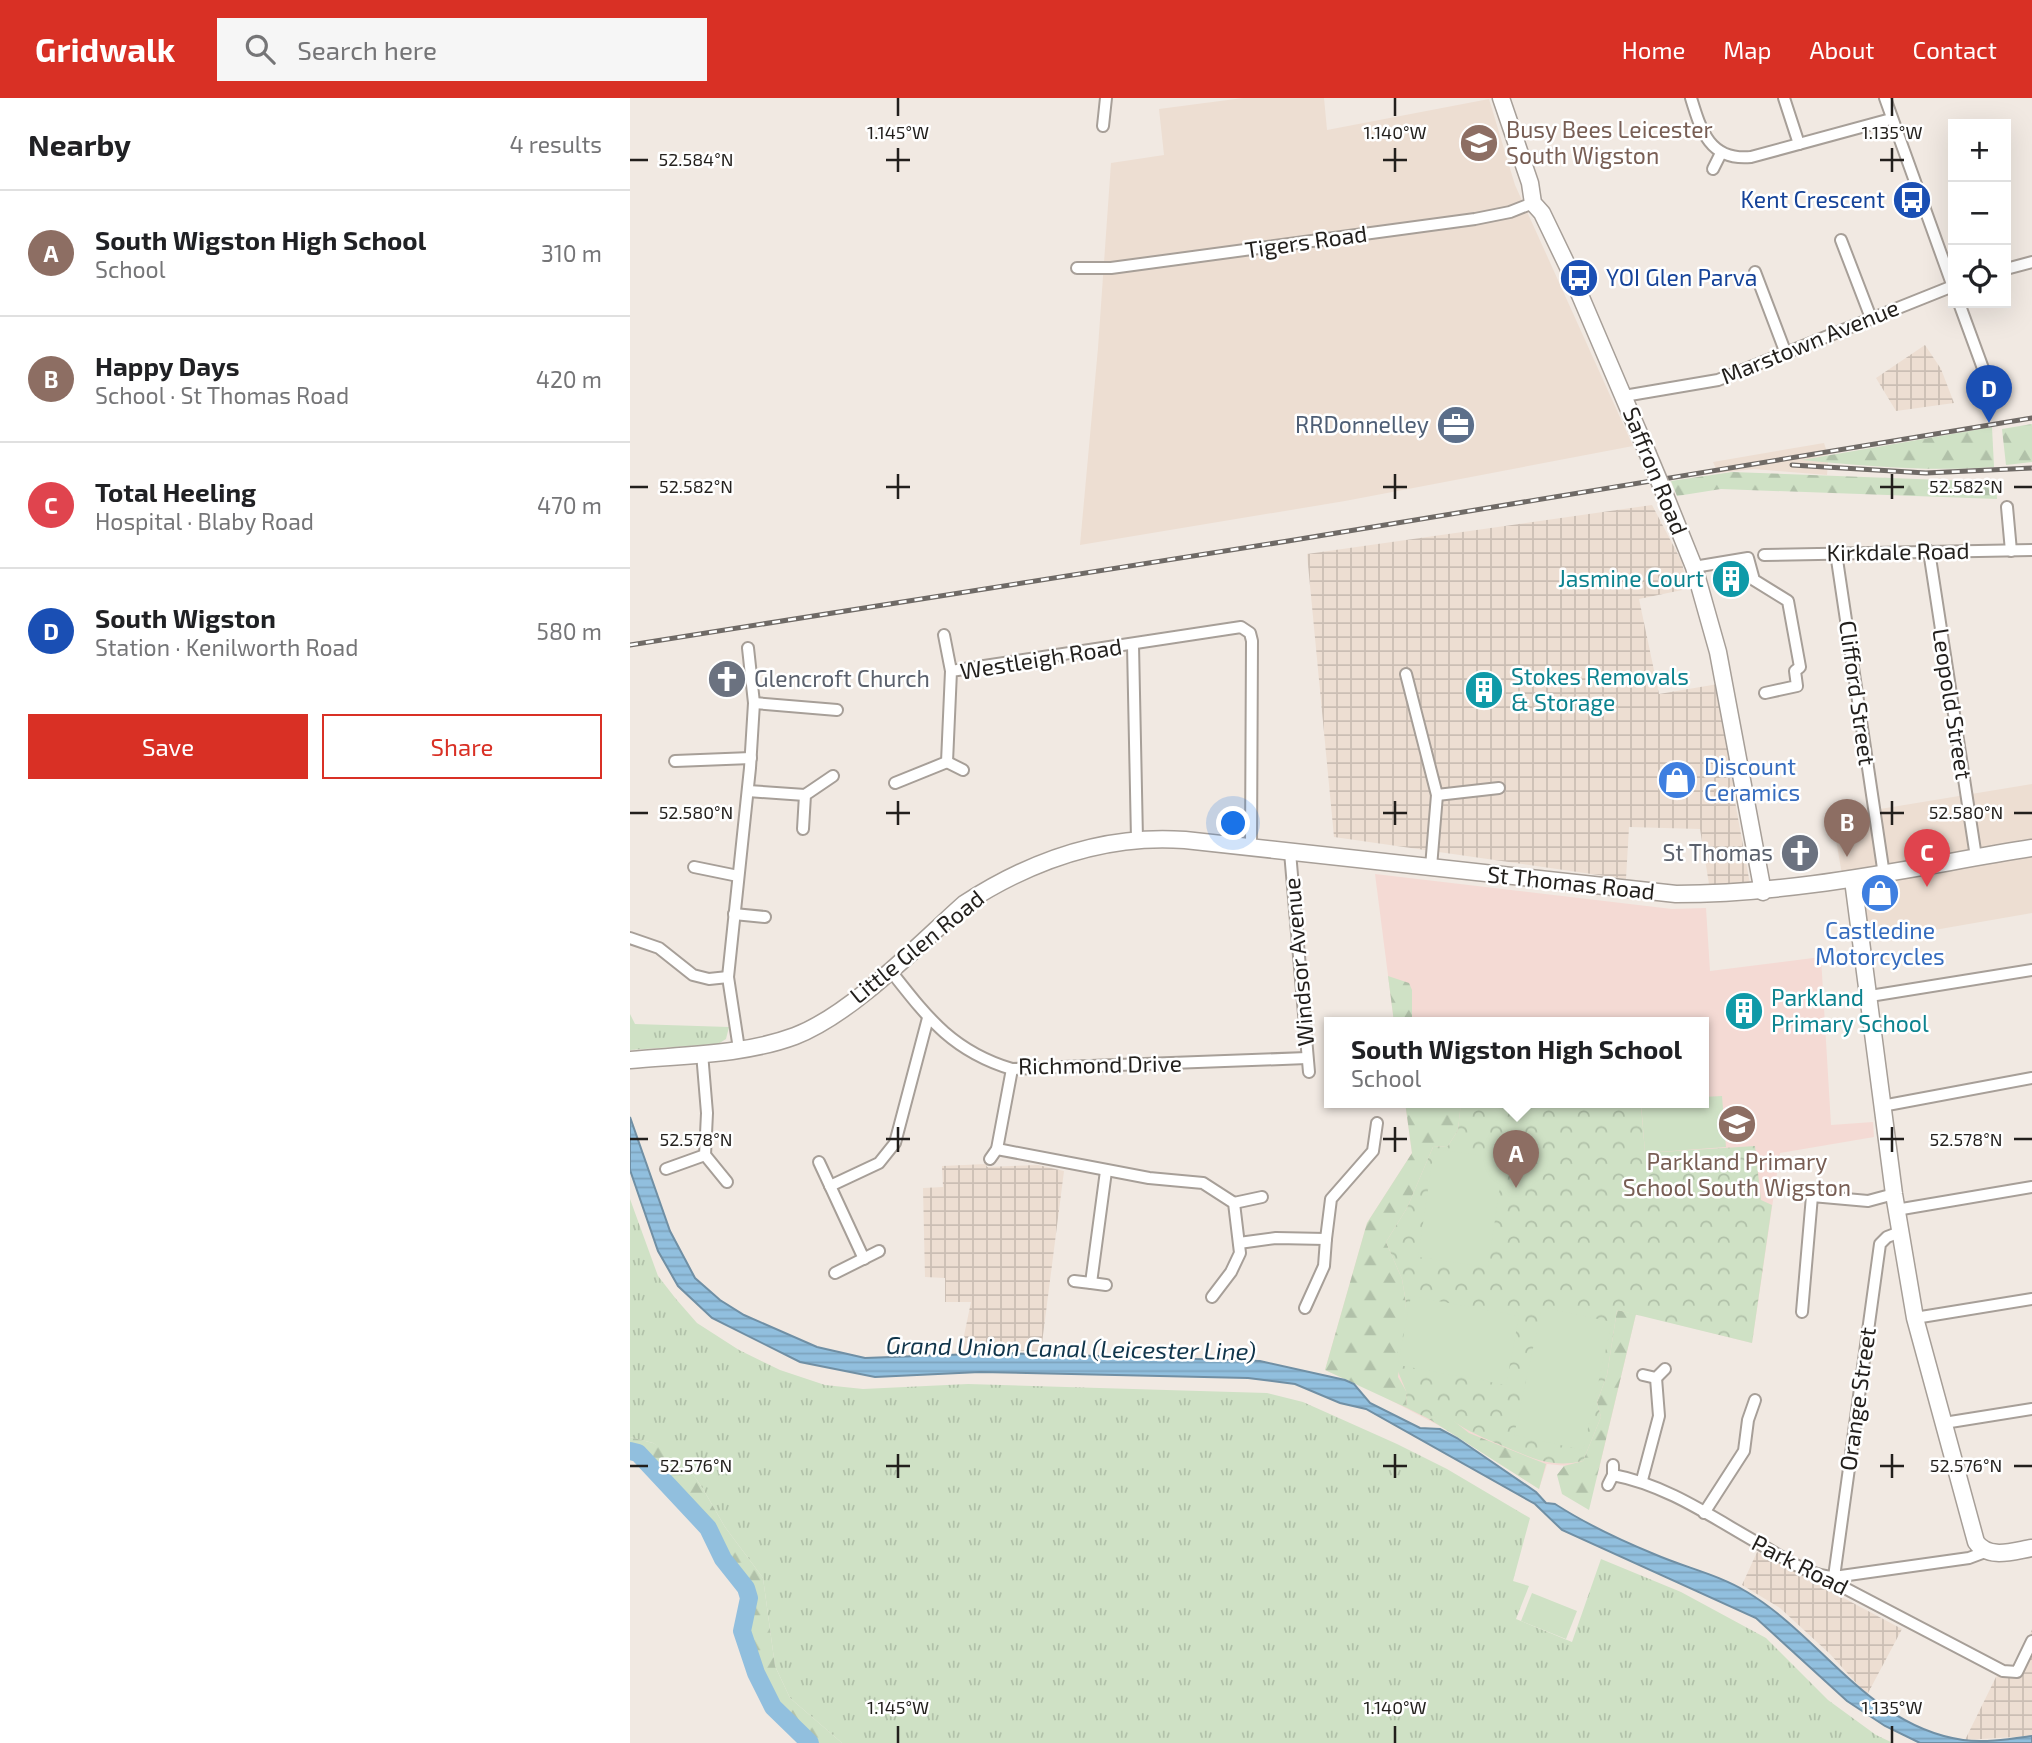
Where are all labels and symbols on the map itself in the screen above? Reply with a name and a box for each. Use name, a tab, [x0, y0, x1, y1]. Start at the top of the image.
place label: Busy Bees Leicester South Wigston	[1506, 115, 1713, 169]
text: 1.145°W	[867, 121, 929, 143]
text: 1.140°W	[1363, 121, 1427, 143]
text: 1.135°W	[1862, 121, 1922, 143]
school or university icon: Busy Bees Leicester South Wigston	[1458, 122, 1500, 164]
text: 52.584°N	[659, 148, 733, 170]
bus stop icon: Kent Crescent	[1891, 179, 1933, 221]
place label: Kent Crescent	[1740, 185, 1885, 213]
street label: Tigers Road	[1243, 219, 1369, 263]
bus stop icon: YOI Glen Parva	[1558, 257, 1600, 299]
place label: YOI Glen Parva	[1606, 263, 1757, 291]
street label: Marstown Avenue	[1717, 293, 1903, 390]
pin: D	[1966, 365, 2012, 423]
street label: Saffron Road	[1618, 403, 1694, 539]
office icon: RRDonnelley	[1435, 404, 1477, 446]
place label: RRDonnelley	[1295, 410, 1429, 438]
text: 52.582°N	[659, 475, 733, 497]
text: 52.582°N	[1929, 475, 2003, 497]
street label: Kirkdale Road	[1826, 536, 1970, 566]
building icon: Jasmine Court	[1710, 558, 1752, 600]
place label: Jasmine Court	[1558, 564, 1704, 592]
street label: Clifford Street	[1834, 619, 1882, 767]
street label: Leopold Street	[1927, 626, 1979, 782]
street label: Westleigh Road	[958, 631, 1124, 685]
church icon: Glencroft Church	[706, 658, 748, 700]
place label: Stokes Removals & Storage	[1511, 662, 1689, 716]
place label: Glencroft Church	[754, 664, 930, 692]
building icon: Stokes Removals & Storage	[1463, 669, 1505, 711]
place label: Discount Ceramics	[1704, 752, 1800, 806]
shop icon: Discount Ceramics	[1656, 759, 1698, 801]
pin: B	[1824, 799, 1870, 857]
text: 52.580°N	[659, 801, 733, 823]
text: 52.580°N	[1929, 801, 2003, 823]
your location	[1216, 806, 1250, 840]
pin: C	[1904, 829, 1950, 887]
church icon: St Thomas	[1779, 832, 1821, 874]
place label: St Thomas	[1663, 838, 1773, 866]
street label: St Thomas Road	[1486, 859, 1656, 905]
shop icon: Castledine Motorcycles	[1859, 872, 1901, 914]
street label: Windsor Avenue	[1277, 877, 1319, 1048]
street label: Little Glen Road	[844, 884, 989, 1009]
place label: Castledine Motorcycles	[1815, 916, 1945, 970]
place label: Parkland Primary School	[1771, 983, 1929, 1037]
building icon: Parkland Primary School	[1723, 990, 1765, 1032]
street label: Richmond Drive	[1018, 1049, 1182, 1079]
school or university icon: Parkland Primary School South Wigston	[1716, 1103, 1758, 1145]
text: 52.578°N	[660, 1128, 732, 1150]
text: 52.578°N	[1930, 1128, 2002, 1150]
pin: A	[1493, 1130, 1539, 1188]
place label: Parkland Primary School South Wigston	[1623, 1147, 1851, 1201]
street label: Orange Street	[1833, 1325, 1881, 1472]
water label: Grand Union Canal (Leicester Line)	[886, 1330, 1257, 1365]
text: 52.576°N	[660, 1454, 732, 1476]
text: 52.576°N	[1930, 1454, 2002, 1476]
street label: Park Road	[1747, 1528, 1854, 1600]
text: 1.145°W	[867, 1696, 929, 1718]
text: 1.140°W	[1363, 1696, 1427, 1718]
text: 1.135°W	[1862, 1696, 1922, 1718]

